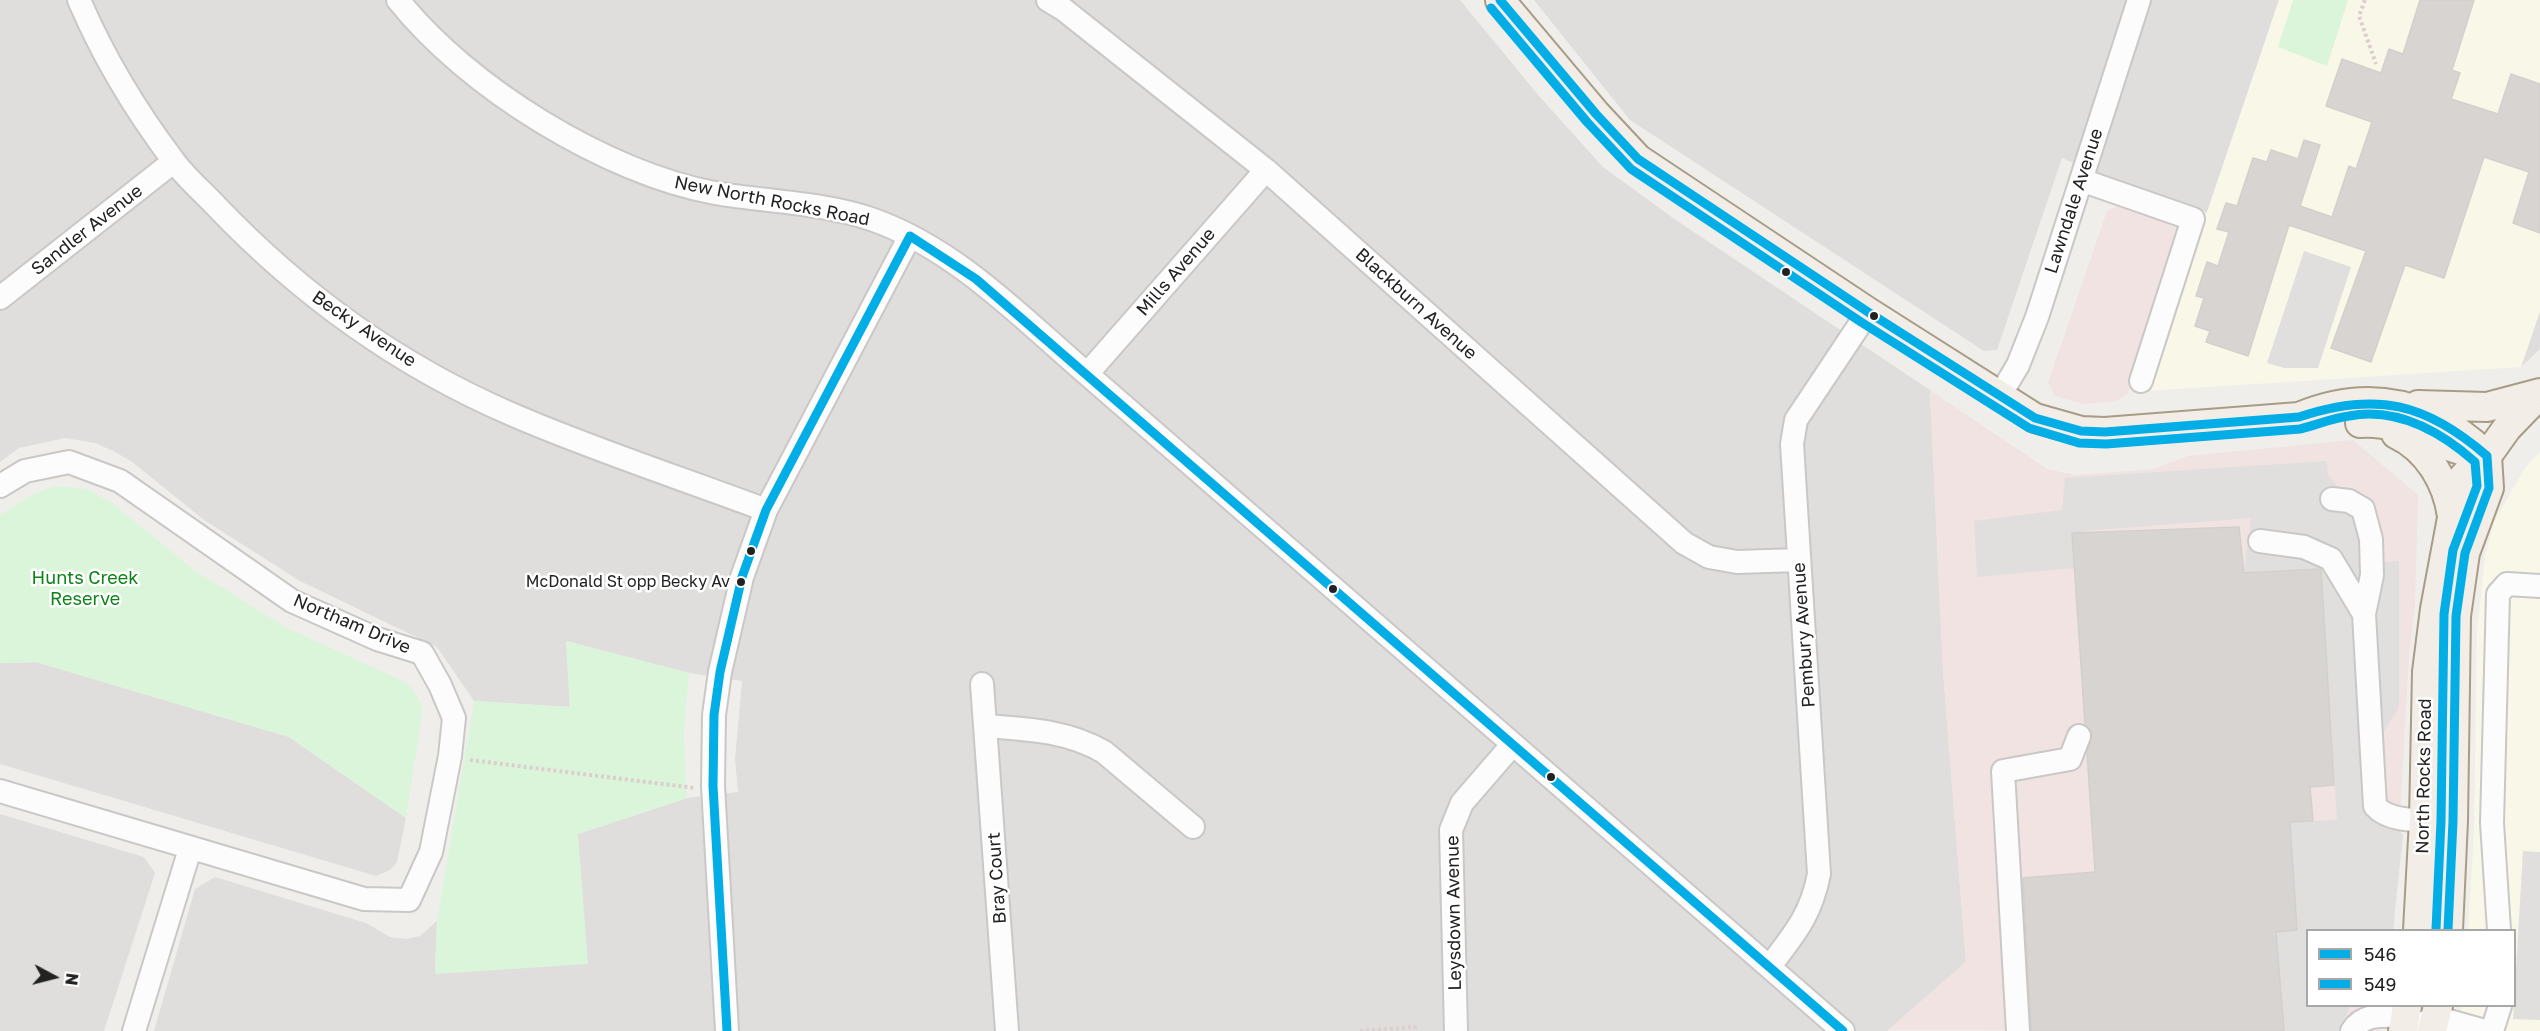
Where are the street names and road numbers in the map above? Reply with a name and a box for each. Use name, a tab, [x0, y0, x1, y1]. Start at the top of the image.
street label: Lawndale Avenue	[2040, 126, 2108, 276]
street label: New North Rocks Road	[672, 171, 872, 231]
street label: Sandler Avenue	[27, 180, 147, 280]
street label: Mills Avenue	[1132, 224, 1220, 320]
street label: Blackburn Avenue	[1351, 244, 1481, 364]
street label: Becky Avenue	[308, 286, 420, 372]
street label: Pembury Avenue	[1788, 562, 1820, 708]
street label: Northam Drive	[290, 590, 414, 658]
street label: North Rocks Road	[2412, 698, 2436, 854]
street label: Bray Court	[983, 831, 1011, 925]
street label: Leysdown Avenue	[1442, 835, 1466, 991]

